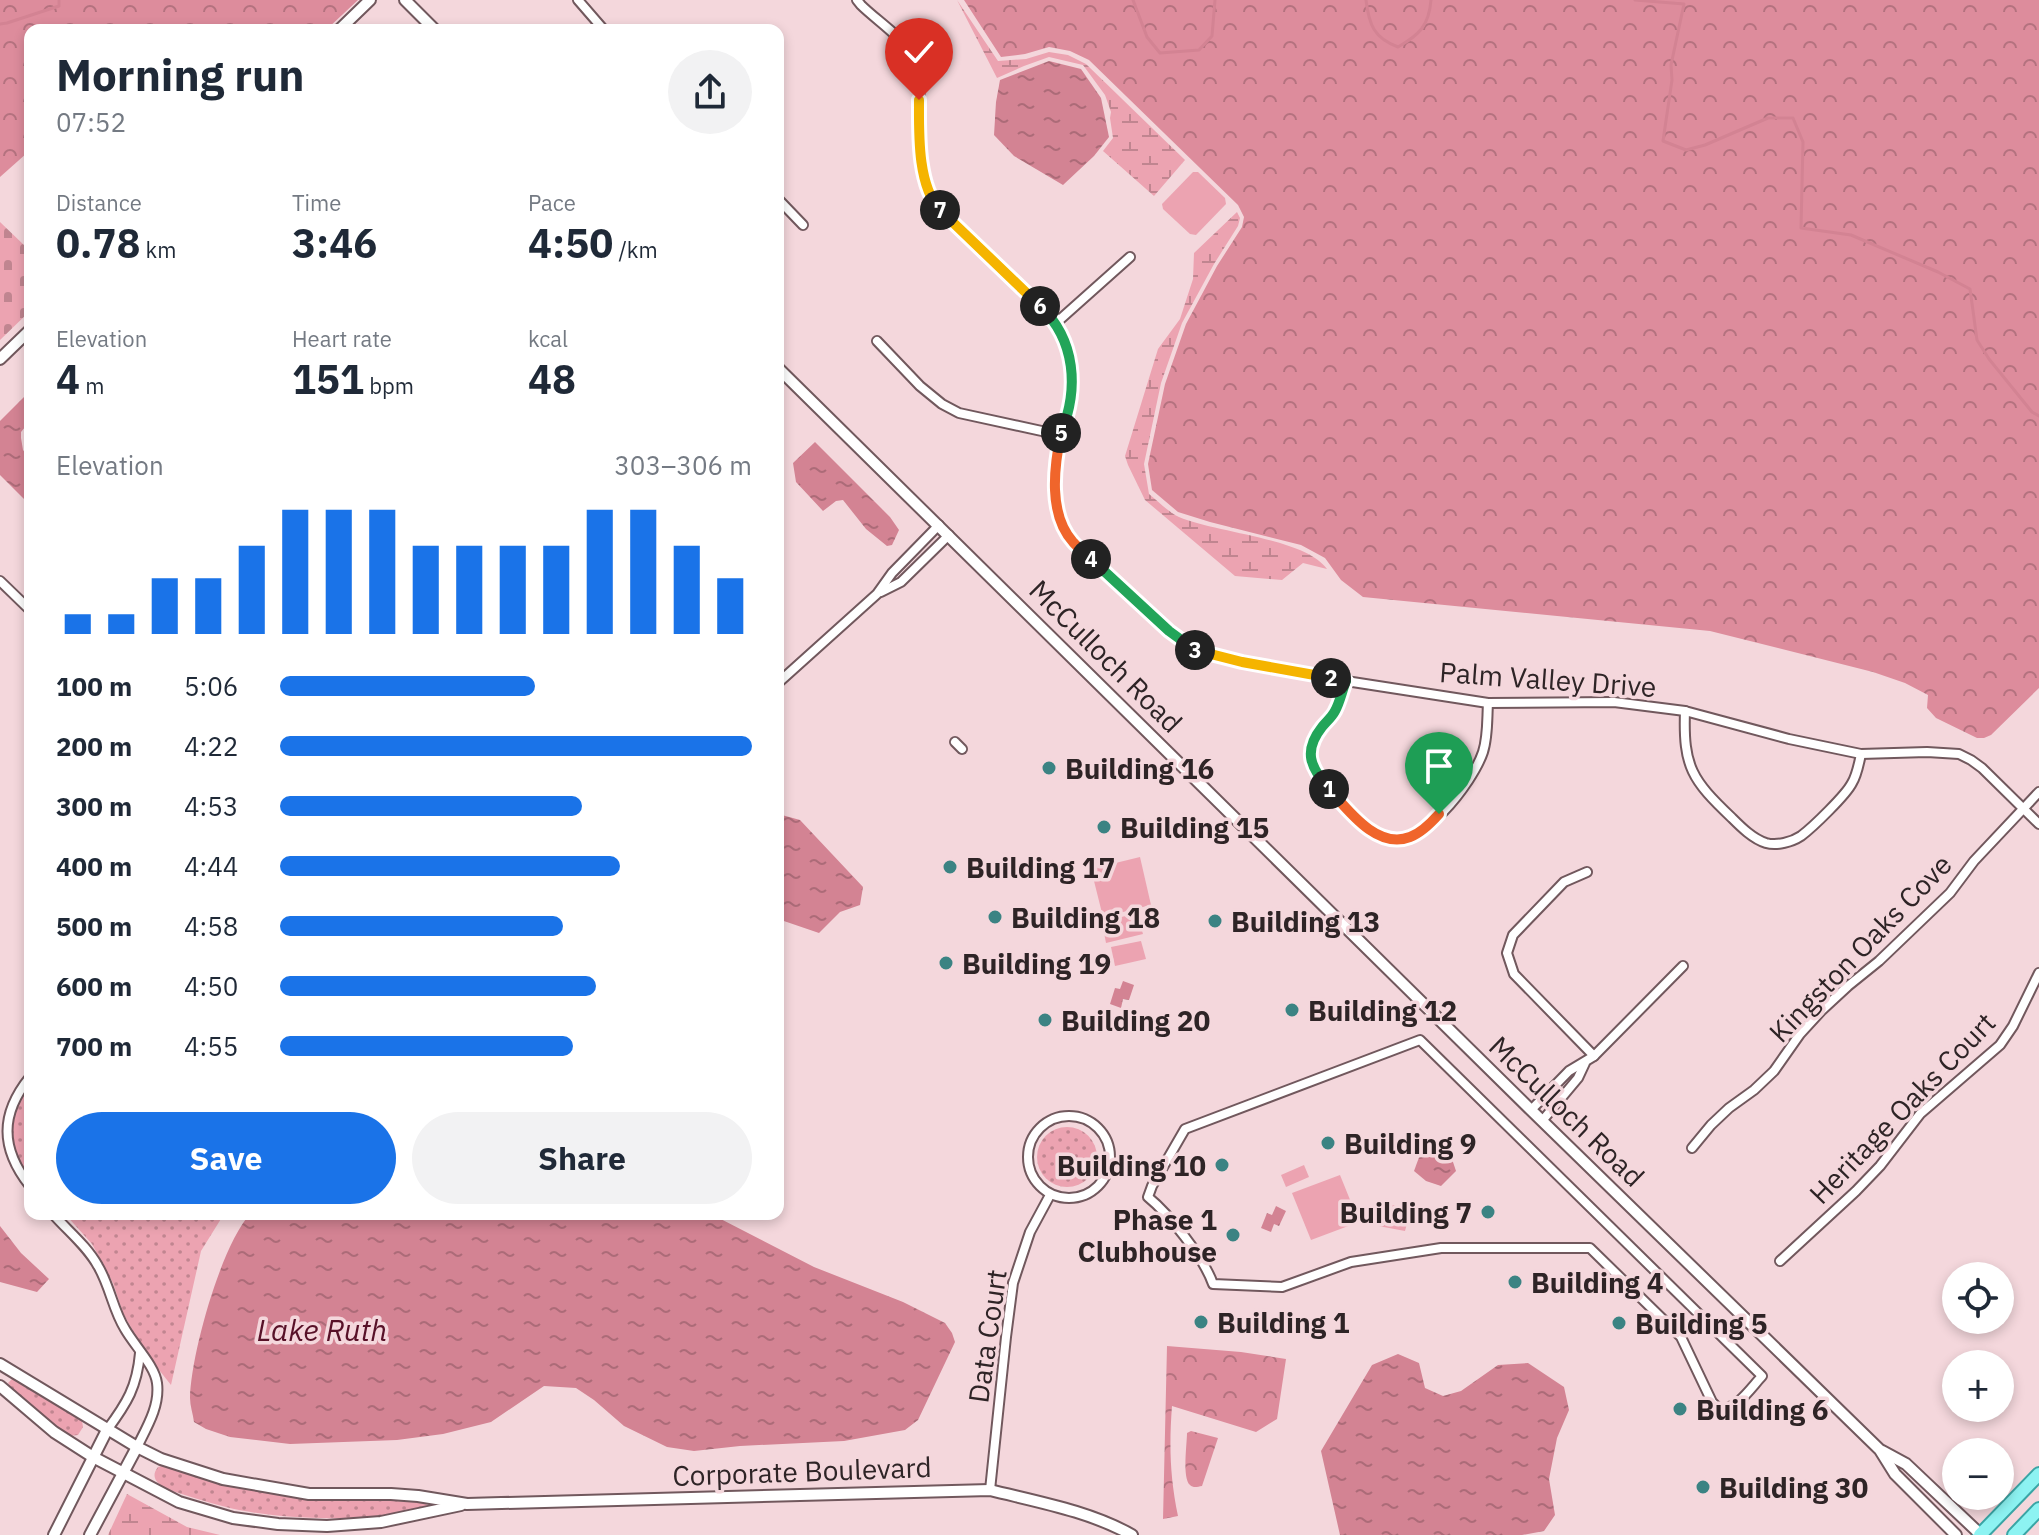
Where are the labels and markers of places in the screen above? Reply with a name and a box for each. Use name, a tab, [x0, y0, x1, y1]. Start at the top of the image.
pin	[885, 18, 953, 100]
pin: 7	[920, 190, 960, 230]
pin: 6	[1020, 286, 1060, 326]
pin: 5	[1041, 413, 1081, 453]
pin: 4	[1071, 539, 1111, 579]
pin: 3	[1175, 630, 1215, 670]
pin: 2	[1311, 658, 1351, 698]
pin	[1405, 732, 1473, 814]
place label: Building 16	[1065, 750, 1214, 787]
marker: Building 16	[1040, 759, 1058, 777]
pin: 1	[1309, 769, 1349, 809]
place label: Building 15	[1120, 809, 1269, 846]
marker: Building 15	[1095, 818, 1113, 836]
place label: Building 17	[966, 849, 1115, 886]
marker: Building 17	[941, 858, 959, 876]
place label: Building 18	[1011, 899, 1160, 936]
place label: Building 13	[1231, 903, 1380, 940]
marker: Building 18	[986, 908, 1004, 926]
marker: Building 13	[1206, 912, 1224, 930]
place label: Building 19	[962, 945, 1111, 982]
marker: Building 19	[937, 954, 955, 972]
place label: Building 12	[1308, 992, 1457, 1029]
marker: Building 12	[1283, 1001, 1301, 1019]
place label: Building 20	[1061, 1002, 1210, 1039]
marker: Building 20	[1036, 1011, 1054, 1029]
place label: Building 9	[1344, 1125, 1476, 1162]
marker: Building 9	[1319, 1134, 1337, 1152]
place label: Building 10	[1057, 1147, 1206, 1184]
marker: Building 10	[1213, 1156, 1231, 1174]
place label: Building 7	[1340, 1194, 1472, 1231]
place label: Phase 1 Clubhouse	[1078, 1201, 1217, 1270]
marker: Building 7	[1479, 1203, 1497, 1221]
marker: Phase 1 Clubhouse	[1224, 1226, 1242, 1244]
place label: Building 4	[1531, 1264, 1663, 1301]
marker: Building 4	[1506, 1273, 1524, 1291]
place label: Building 1	[1217, 1304, 1350, 1341]
place label: Building 5	[1635, 1305, 1767, 1342]
marker: Building 1	[1192, 1313, 1210, 1331]
marker: Building 5	[1610, 1314, 1628, 1332]
place label: Building 6	[1696, 1391, 1828, 1428]
marker: Building 6	[1671, 1400, 1689, 1418]
place label: Building 30	[1719, 1469, 1868, 1506]
marker: Building 30	[1694, 1478, 1712, 1496]

